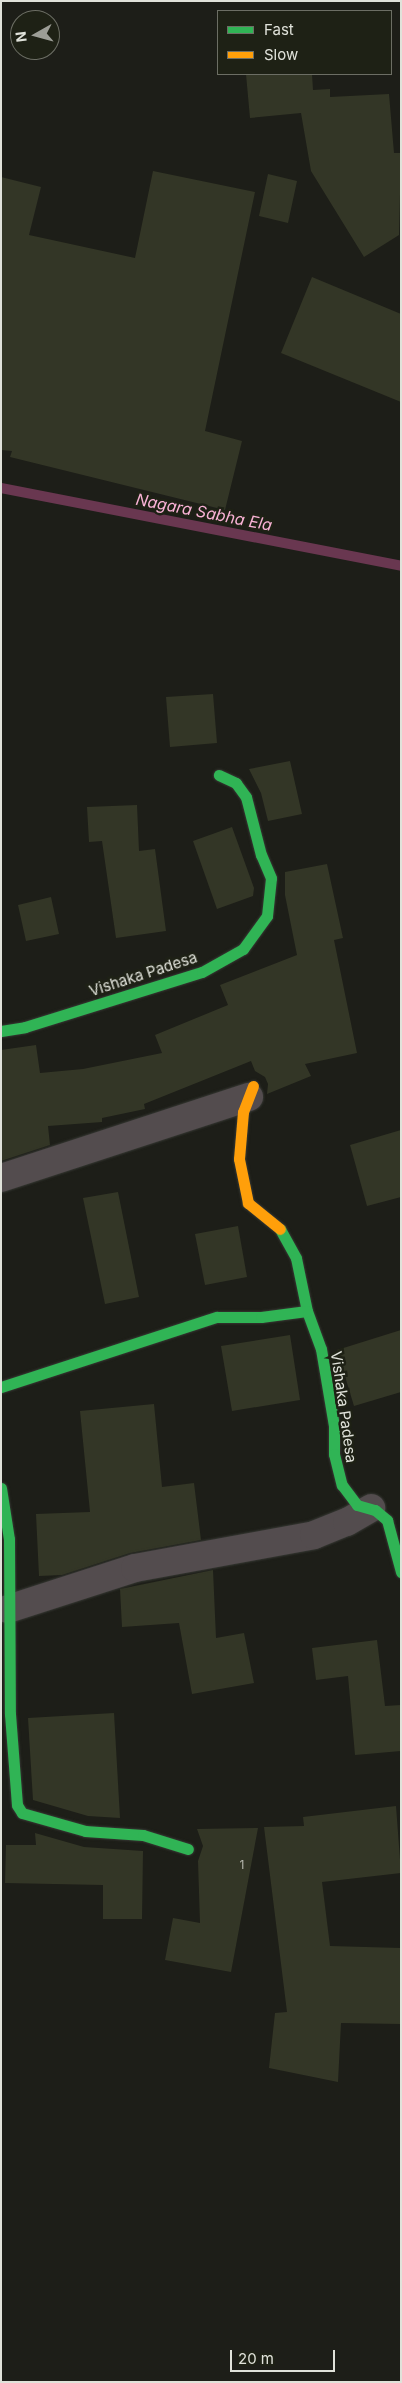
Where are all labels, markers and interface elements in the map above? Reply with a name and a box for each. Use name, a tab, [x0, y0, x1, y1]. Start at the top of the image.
north arrow	[10, 10, 60, 60]
legend	[217, 10, 392, 75]
text: Fast	[264, 20, 294, 39]
text: N	[12, 30, 30, 43]
text: Slow	[264, 45, 298, 64]
water label: Nagara Sabha Ela	[134, 489, 274, 535]
street label: Vishaka Padesa	[87, 948, 199, 1000]
street label: Vishaka Padesa	[327, 1350, 361, 1464]
house number: 1	[240, 1858, 244, 1872]
scale bar	[232, 2340, 337, 2372]
text: 20 m	[238, 2349, 274, 2368]

